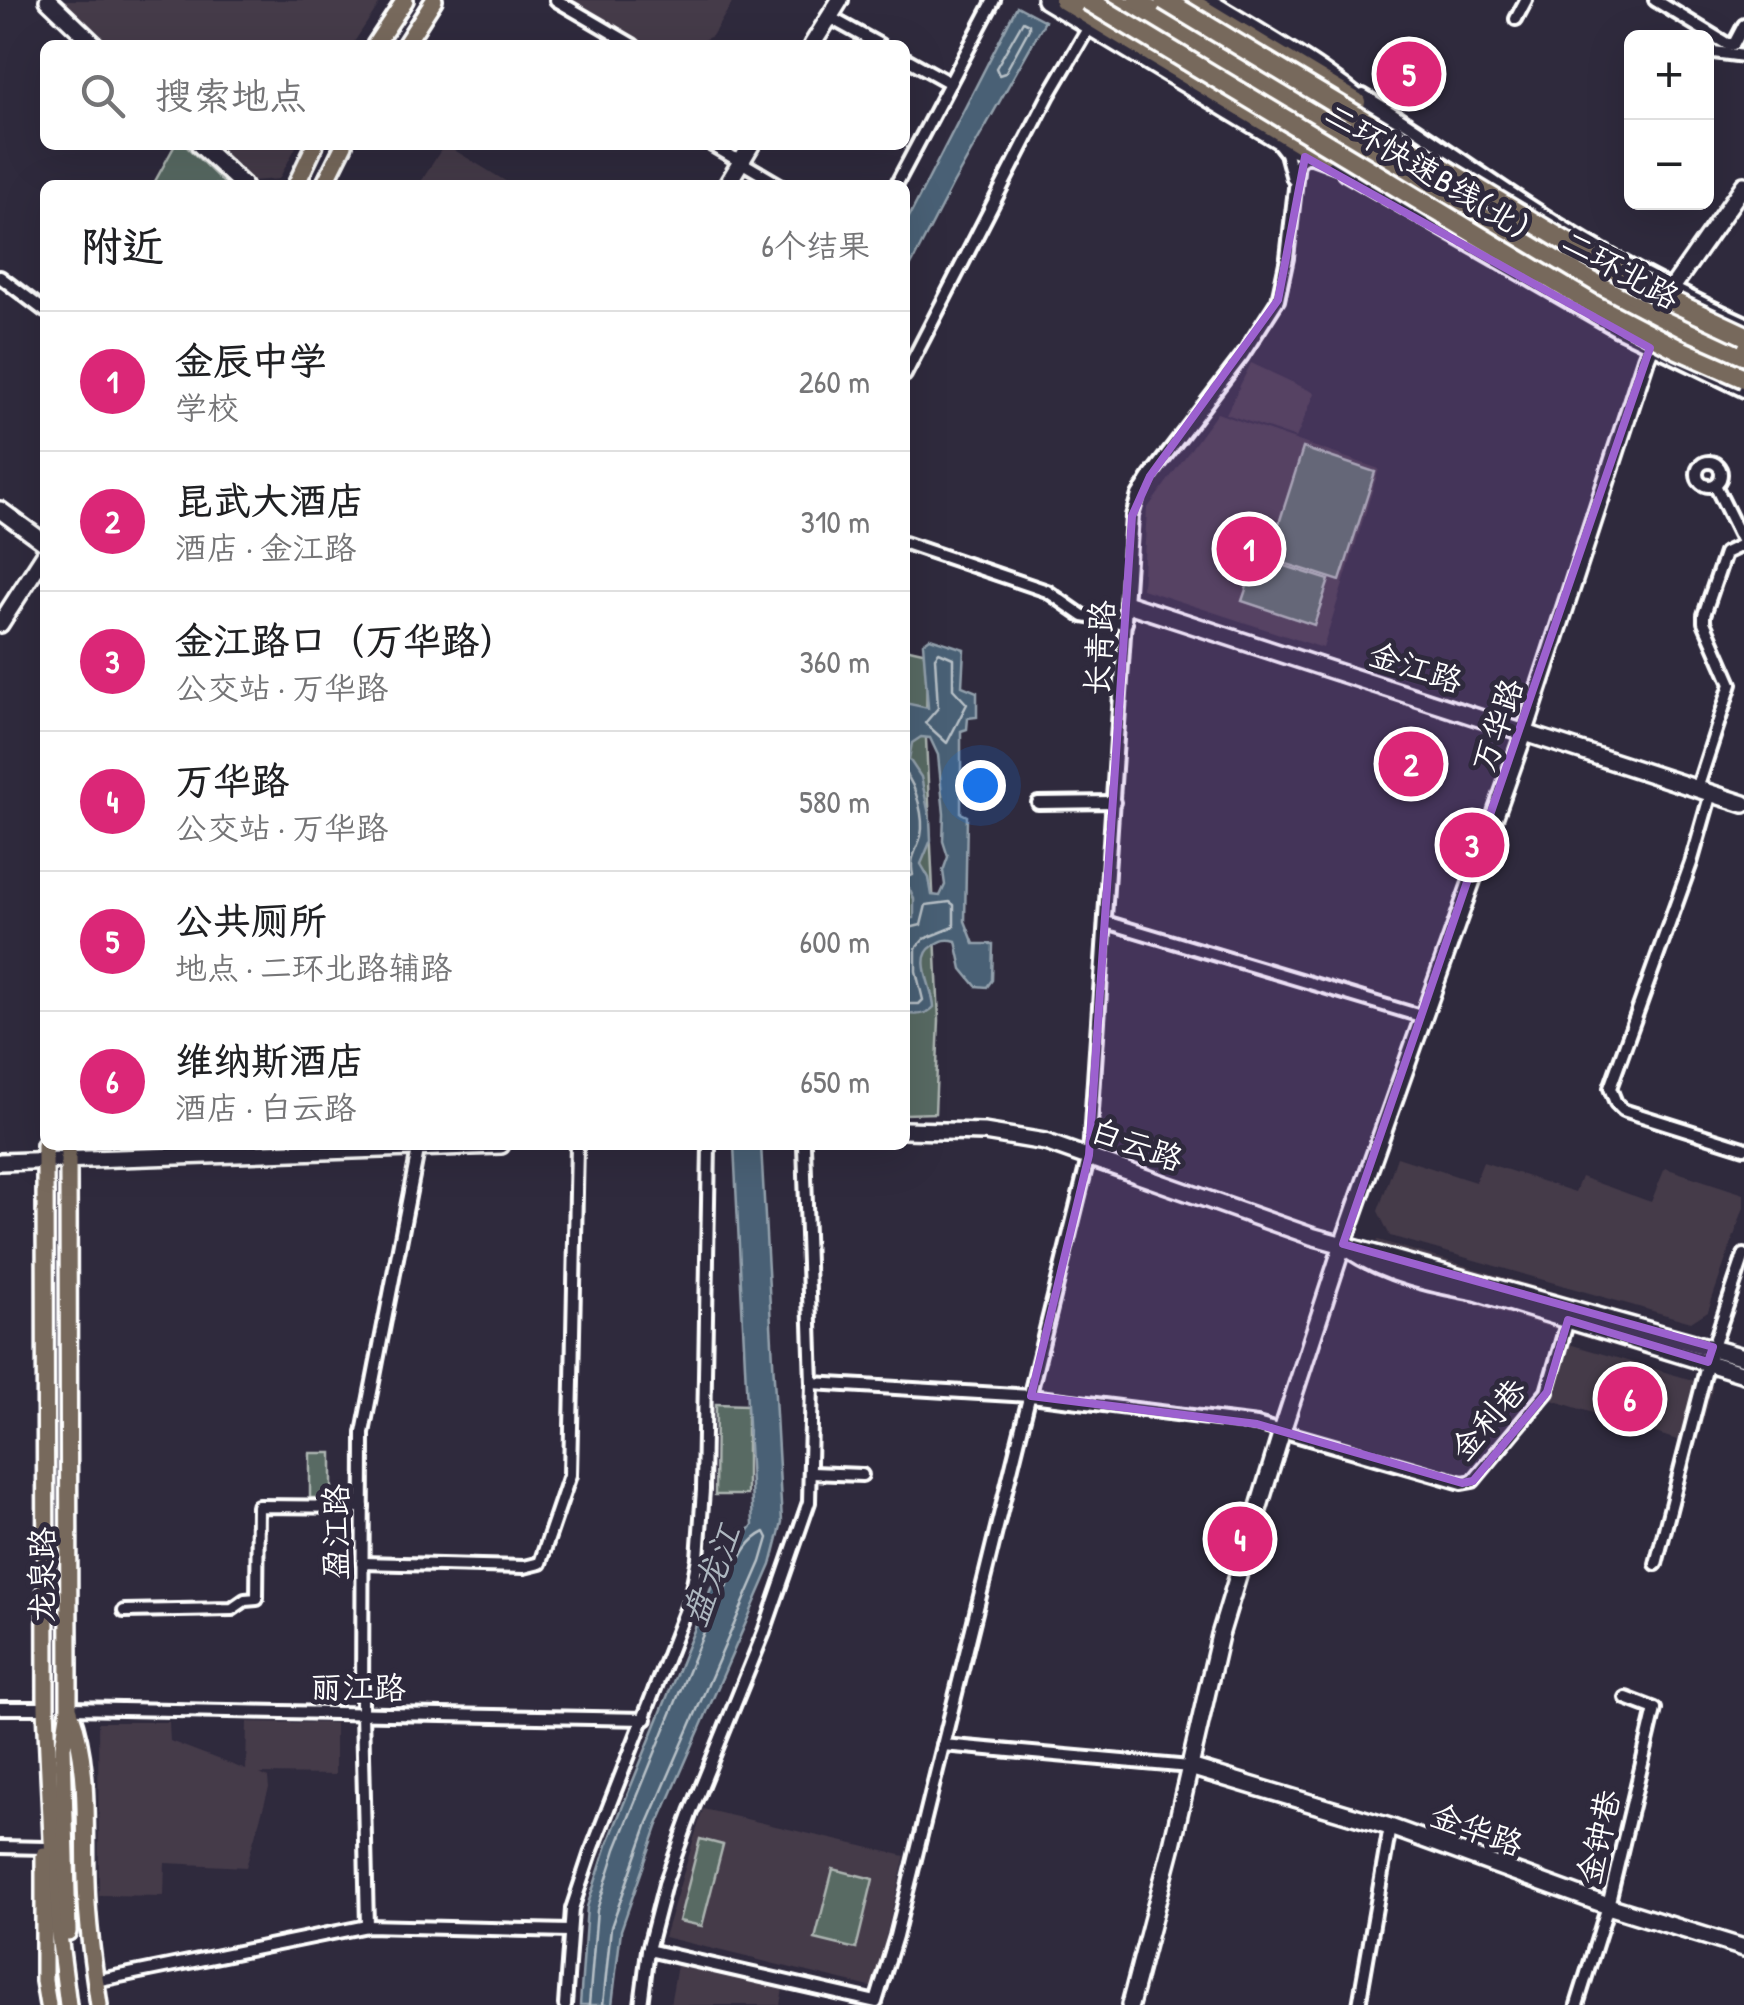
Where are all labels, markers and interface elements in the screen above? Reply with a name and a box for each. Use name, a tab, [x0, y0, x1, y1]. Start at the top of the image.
map controls	[1624, 30, 1714, 210]
button: +	[1624, 30, 1714, 120]
pin: 5	[1376, 36, 1442, 112]
search box	[40, 40, 910, 150]
icon: search	[75, 68, 130, 123]
text: 搜索地点	[155, 69, 307, 121]
street label: 二环快速B线(北)	[1317, 92, 1537, 248]
button: −	[1624, 120, 1714, 210]
text: 附近	[80, 217, 164, 274]
street label: 二环北路	[1555, 219, 1687, 319]
text: 6个结果	[761, 224, 870, 267]
text: 金辰中学	[175, 334, 327, 386]
text: 1	[107, 360, 118, 403]
text: 260 m	[799, 360, 870, 403]
text: 学校	[175, 386, 239, 429]
text: 昆武大酒店	[175, 474, 365, 526]
text: 2	[105, 500, 120, 543]
text: 310 m	[801, 500, 870, 543]
pin: 1	[1216, 512, 1282, 586]
text: 酒店 · 金江路	[175, 526, 356, 569]
street label: 长青路	[1074, 599, 1124, 697]
text: 金江路口（万华路）	[175, 614, 517, 666]
street label: 金江路	[1364, 632, 1468, 702]
text: 3	[105, 640, 120, 683]
text: 360 m	[799, 640, 870, 683]
text: 公交站 · 万华路	[175, 666, 388, 709]
street label: 万华路	[1461, 673, 1533, 777]
pin: 2	[1378, 726, 1444, 802]
text: 万华路	[175, 754, 289, 806]
your location	[955, 760, 1006, 811]
text: 4	[106, 780, 119, 823]
text: 580 m	[799, 780, 870, 823]
text: 公交站 · 万华路	[175, 806, 388, 849]
pin: 3	[1440, 808, 1504, 882]
text: 公共厕所	[175, 894, 327, 946]
text: 5	[106, 920, 119, 963]
text: 600 m	[799, 920, 870, 963]
text: 地点 · 二环北路辅路	[175, 946, 452, 989]
text: 维纳斯酒店	[175, 1034, 365, 1086]
text: 6	[106, 1060, 119, 1103]
text: 650 m	[800, 1060, 870, 1103]
text: 酒店 · 白云路	[175, 1086, 356, 1129]
street label: 白云路	[1085, 1107, 1189, 1181]
pin: 6	[1598, 1362, 1662, 1436]
street label: 金利巷	[1440, 1369, 1536, 1469]
street label: 盈江路	[314, 1484, 357, 1580]
pin: 4	[1208, 1502, 1272, 1576]
water label: 盘龙江	[670, 1516, 752, 1632]
street label: 龙泉路	[20, 1527, 63, 1623]
street label: 丽江路	[310, 1665, 406, 1709]
street label: 金钟巷	[1566, 1785, 1630, 1889]
street label: 金华路	[1425, 1792, 1529, 1866]

